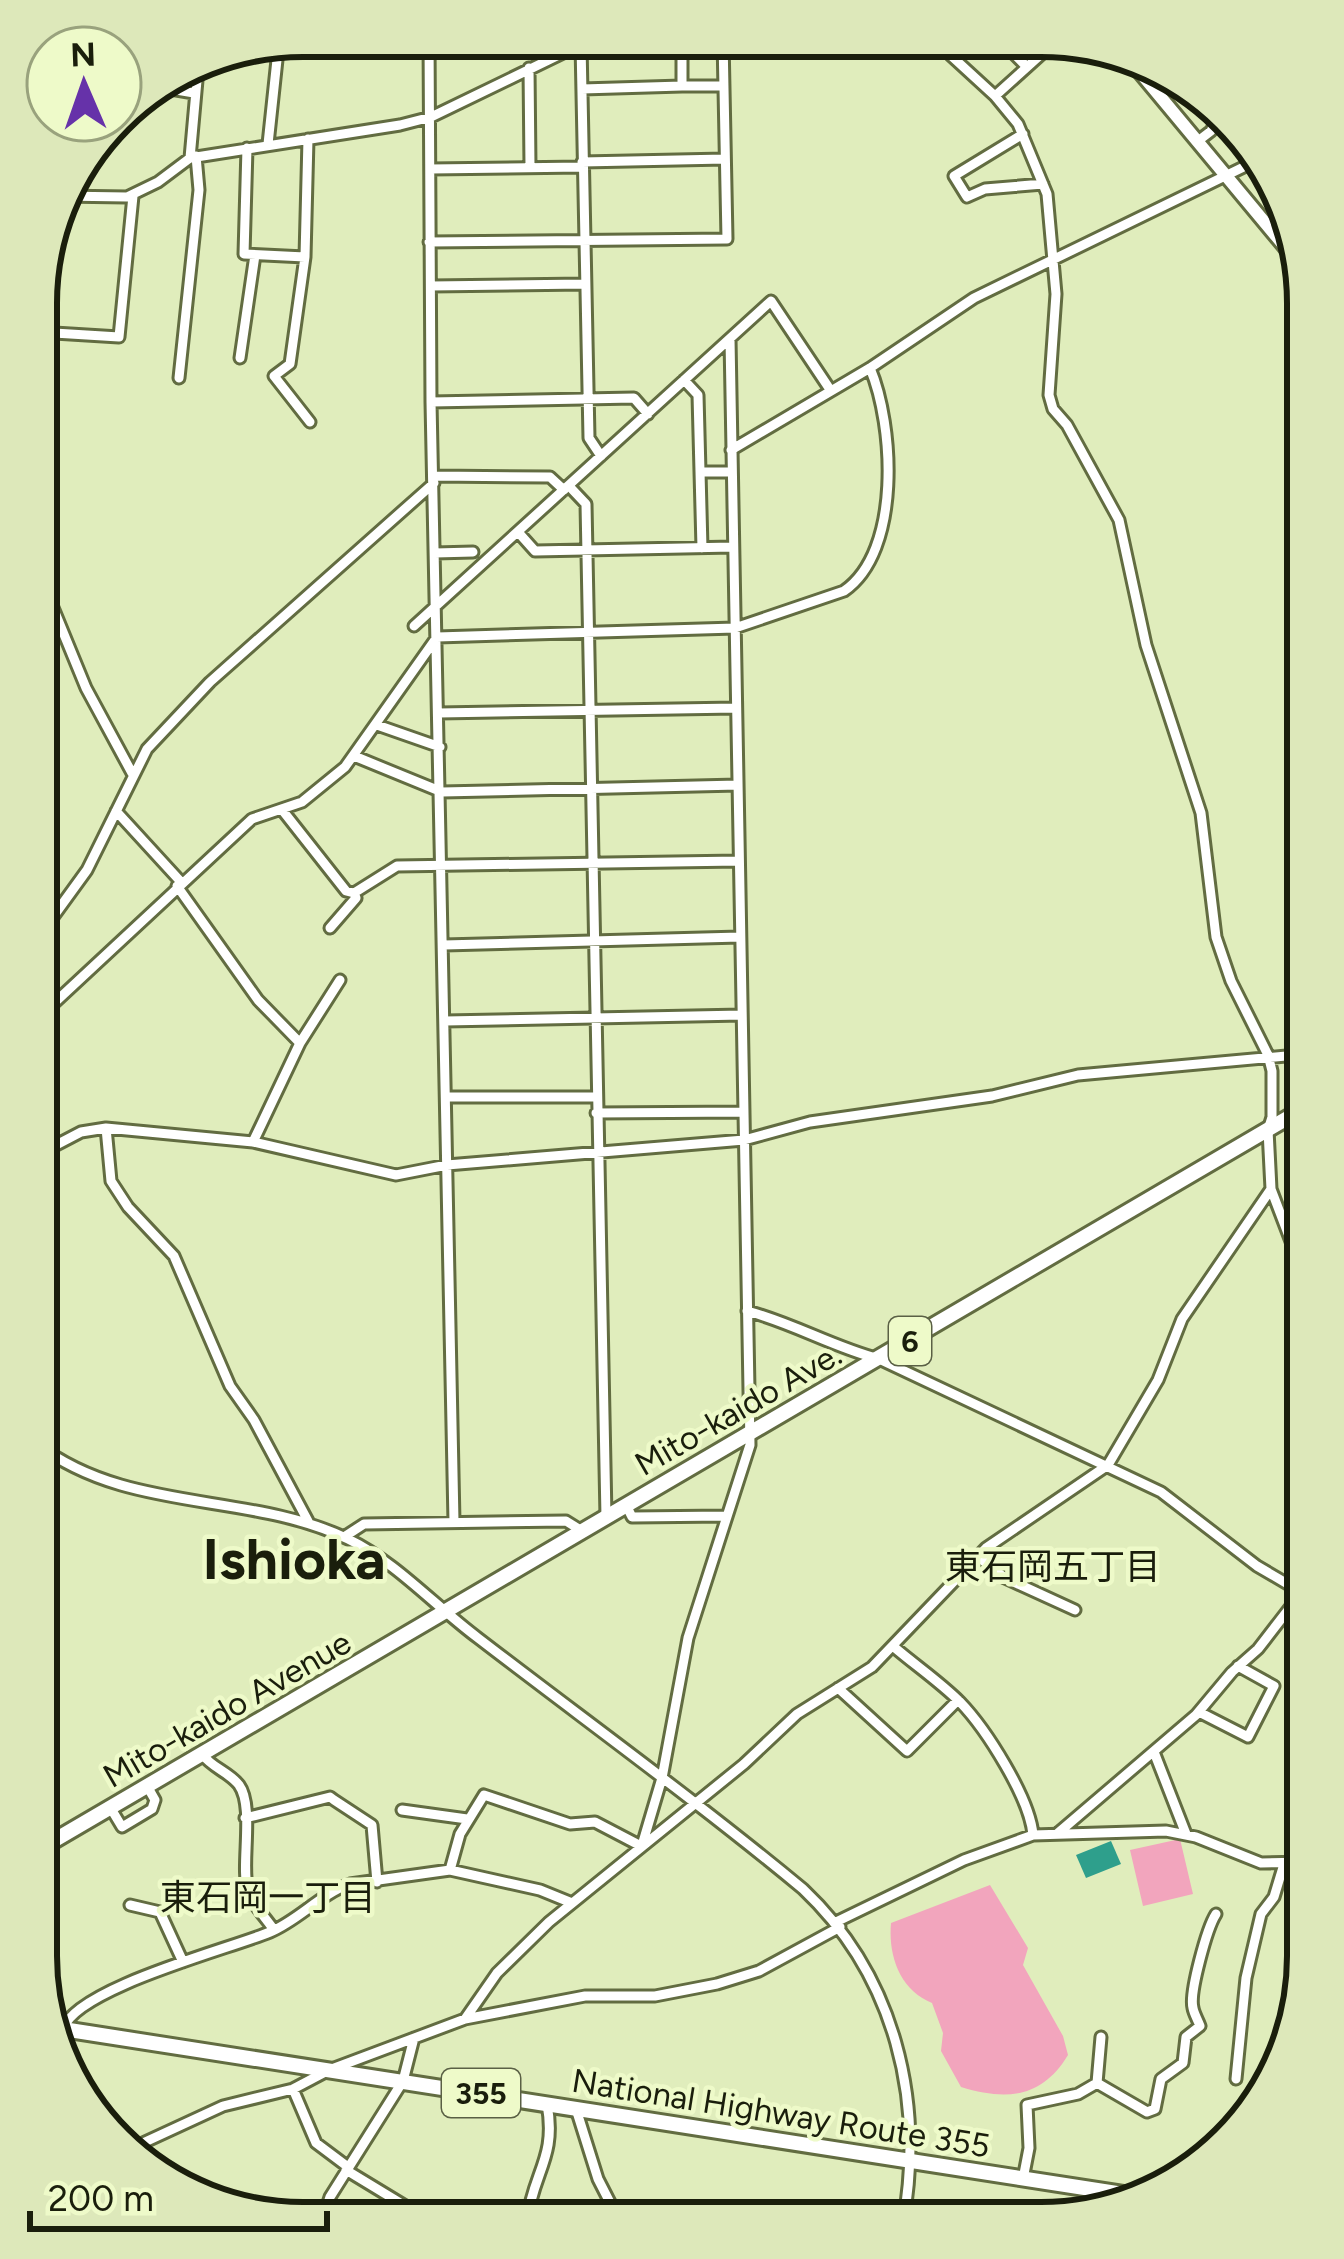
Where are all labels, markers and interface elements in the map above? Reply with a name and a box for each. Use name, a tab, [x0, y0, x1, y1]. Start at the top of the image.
north arrow	[24, 24, 144, 144]
text: N	[70, 35, 96, 74]
road number: 6	[889, 1317, 931, 1365]
street label: Mito-kaido Ave.	[628, 1334, 848, 1484]
district label: Ishioka	[202, 1525, 386, 1593]
district label: 東石岡五丁目	[945, 1545, 1161, 1588]
street label: Mito-kaido Avenue	[96, 1622, 358, 1796]
district label: 東石岡一丁目	[160, 1876, 376, 1919]
street label: National Highway Route 355	[569, 2061, 993, 2165]
road number: 355	[442, 2069, 520, 2117]
scale bar	[30, 2157, 327, 2231]
text: 200 m	[48, 2177, 154, 2220]

